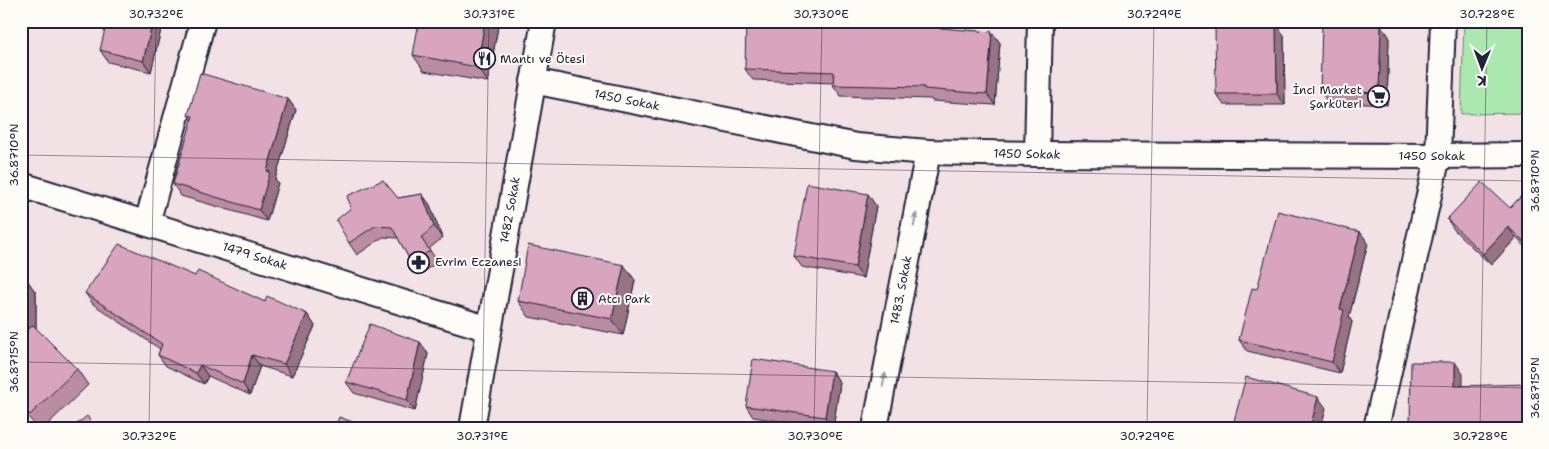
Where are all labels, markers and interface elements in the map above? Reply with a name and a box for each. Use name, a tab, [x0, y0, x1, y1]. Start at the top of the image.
text: 30.732°E	[128, 6, 184, 22]
text: 30.731°E	[463, 6, 515, 22]
text: 30.730°E	[793, 6, 849, 22]
text: 30.729°E	[1126, 6, 1182, 22]
text: 30.728°E	[1459, 6, 1515, 22]
north arrow	[1456, 42, 1506, 92]
restaurant icon: Mantı ve Ötesi	[472, 47, 496, 71]
place label: Mantı ve Ötesi	[500, 51, 585, 67]
text: K	[1476, 72, 1487, 90]
place label: İnci Market Şarküteri	[1293, 82, 1362, 112]
supermarket icon: İnci Market Şarküteri	[1366, 85, 1390, 109]
street label: 1450 Sokak	[593, 86, 661, 114]
text: 36.8710°N	[6, 124, 22, 186]
street label: 1450 Sokak	[993, 145, 1061, 163]
street label: 1450 Sokak	[1399, 148, 1466, 164]
text: 36.8710°N	[1527, 150, 1543, 212]
street label: 1482 Sokak	[496, 175, 524, 245]
one-way arrow	[911, 213, 919, 228]
street label: 1479 Sokak	[221, 239, 290, 273]
pharmacy icon: Evrim Eczanesi	[407, 250, 431, 274]
place label: Evrim Eczanesi	[435, 254, 522, 270]
street label: 1483. Sokak	[886, 254, 916, 326]
building icon: Atcı Park	[570, 287, 594, 311]
place label: Atcı Park	[598, 291, 651, 307]
text: 36.8715°N	[6, 331, 22, 393]
text: 36.8715°N	[1527, 357, 1543, 419]
one-way arrow	[880, 372, 888, 387]
text: 30.732°E	[121, 428, 177, 444]
text: 30.731°E	[456, 428, 508, 444]
text: 30.730°E	[787, 428, 843, 444]
text: 30.729°E	[1119, 428, 1175, 444]
text: 30.728°E	[1452, 428, 1508, 444]

